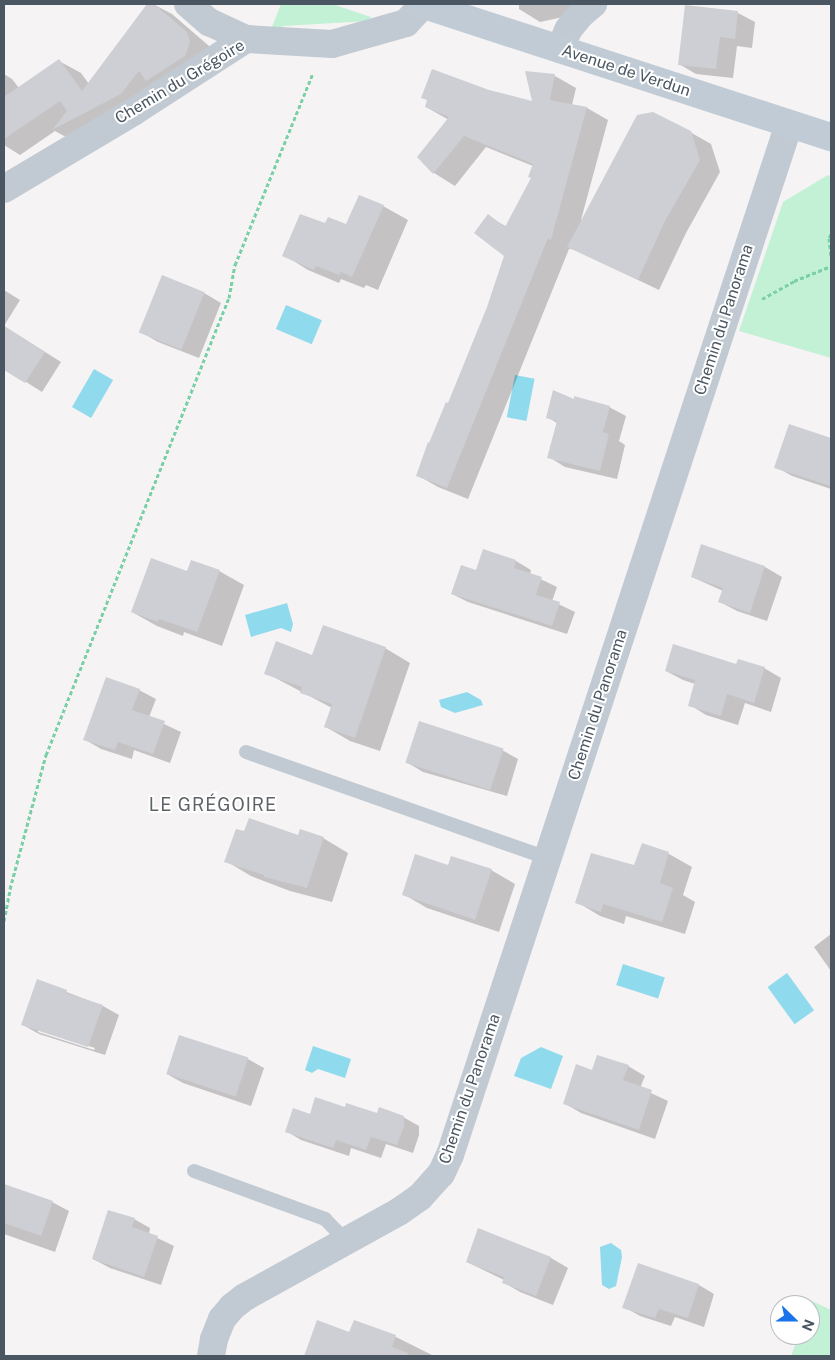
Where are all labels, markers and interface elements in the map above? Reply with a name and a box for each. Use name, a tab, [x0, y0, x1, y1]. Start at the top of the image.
street label: Chemin du Grégoire	[112, 36, 248, 128]
street label: Avenue de Verdun	[559, 41, 693, 101]
street label: Chemin du Panorama	[691, 242, 757, 398]
street label: Chemin du Panorama	[565, 627, 631, 783]
district label: LE GRÉGOIRE	[147, 794, 279, 816]
street label: Chemin du Panorama	[435, 1011, 505, 1167]
north arrow	[770, 1295, 820, 1345]
text: N	[799, 1317, 817, 1333]

